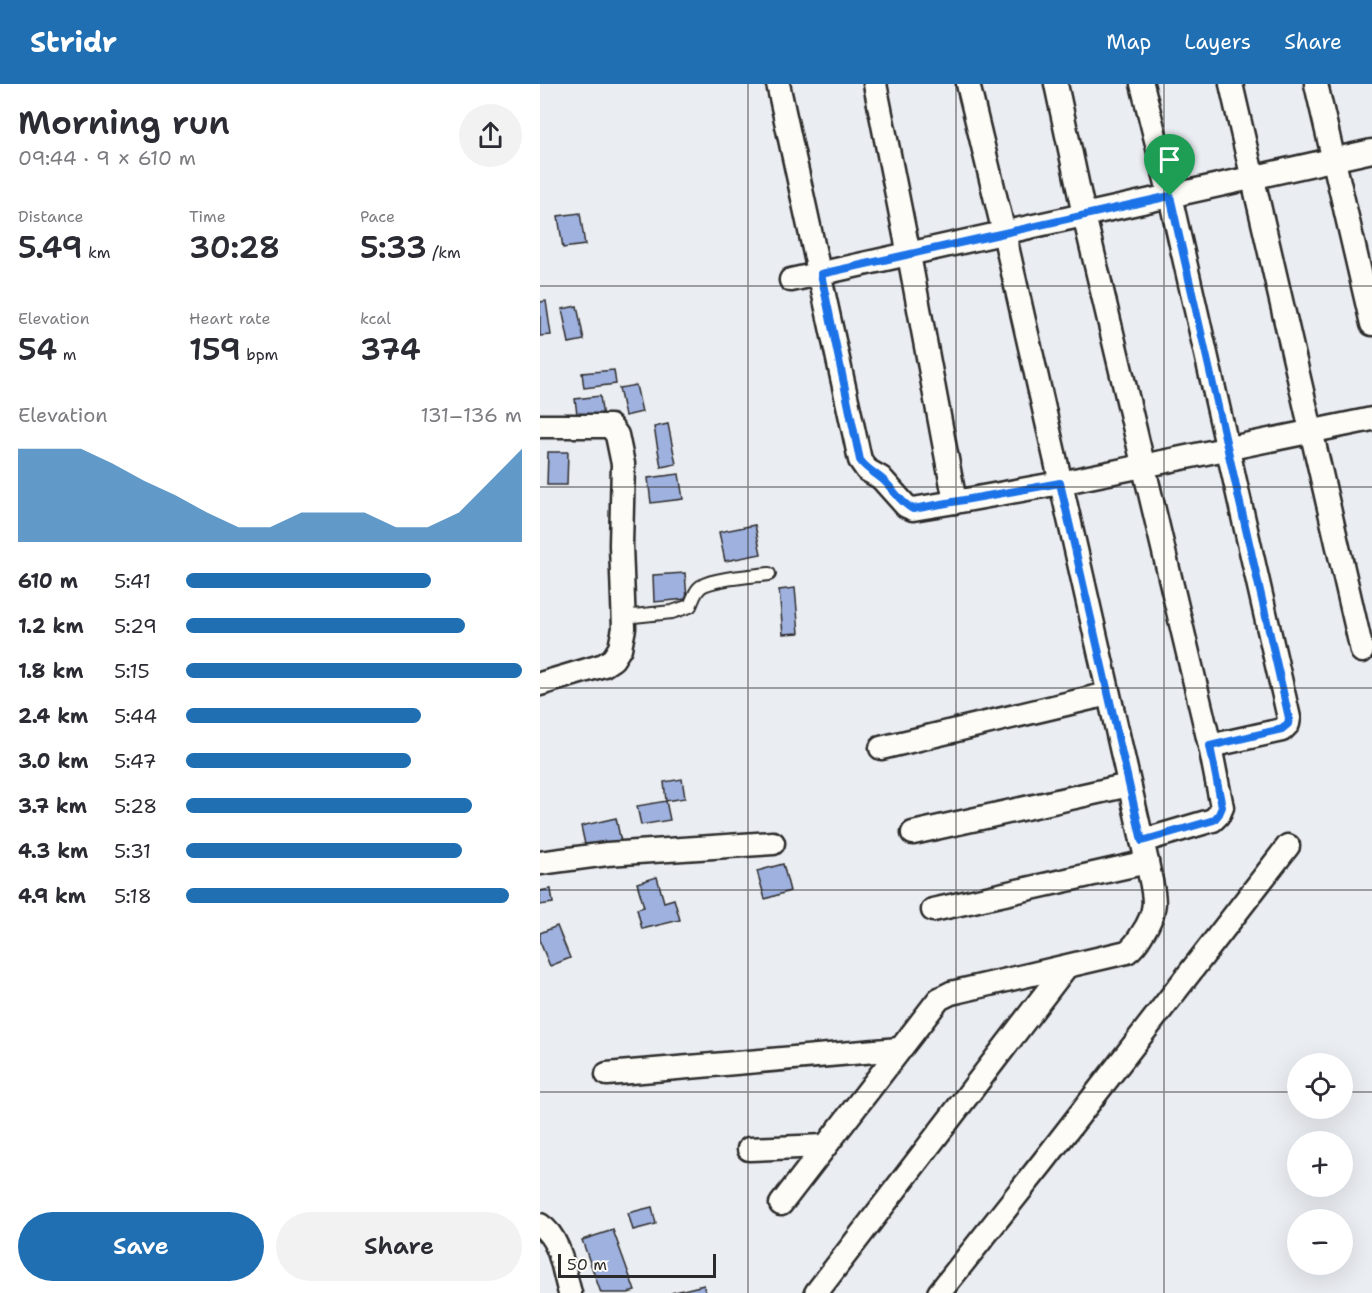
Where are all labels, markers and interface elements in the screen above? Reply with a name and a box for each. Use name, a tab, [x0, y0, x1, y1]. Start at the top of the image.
text: Stridr	[30, 23, 117, 61]
text: Map	[1106, 28, 1151, 56]
text: Layers	[1184, 28, 1251, 56]
text: Share	[1284, 28, 1342, 56]
text: Morning run	[18, 100, 230, 145]
button: share	[459, 104, 522, 167]
pin	[1144, 134, 1195, 196]
icon: arrive	[1153, 143, 1186, 176]
text: 09:44 · 9 × 610 m	[18, 145, 196, 171]
text: Distance	[18, 206, 84, 227]
text: Time	[189, 206, 226, 227]
text: Pace	[360, 206, 395, 227]
text: 5.49	[18, 227, 82, 268]
text: 30:28	[189, 227, 280, 268]
text: 5:33	[360, 227, 427, 268]
text: km	[82, 242, 111, 263]
text: /km	[427, 242, 461, 263]
text: Elevation	[18, 308, 90, 329]
text: Heart rate	[189, 308, 271, 329]
text: kcal	[360, 308, 391, 329]
text: 54	[18, 329, 57, 370]
text: 159	[189, 329, 241, 370]
text: 374	[360, 329, 421, 370]
text: m	[57, 344, 77, 365]
text: bpm	[241, 344, 278, 365]
text: Elevation	[18, 402, 108, 428]
text: 131–136 m	[420, 402, 522, 428]
text: 610 m	[18, 568, 78, 594]
text: 5:41	[114, 568, 151, 594]
text: 1.2 km	[18, 613, 84, 639]
text: 5:29	[114, 613, 157, 639]
text: 1.8 km	[18, 658, 84, 684]
text: 5:15	[114, 658, 150, 684]
text: 2.4 km	[18, 703, 88, 729]
text: 5:44	[114, 703, 157, 729]
text: 3.0 km	[18, 748, 89, 774]
text: 5:47	[114, 748, 156, 774]
text: 3.7 km	[18, 793, 87, 819]
text: 5:28	[114, 793, 157, 819]
text: 4.3 km	[18, 838, 88, 864]
text: 5:31	[114, 838, 151, 864]
text: 4.9 km	[18, 883, 86, 909]
text: 5:18	[114, 883, 152, 909]
map controls	[1287, 1053, 1353, 1275]
button: locate	[1287, 1053, 1353, 1119]
button: +	[1287, 1131, 1353, 1197]
button: −	[1287, 1209, 1353, 1275]
button: Save	[18, 1212, 264, 1281]
button: Share	[276, 1212, 522, 1281]
scale bar	[558, 1251, 716, 1278]
text: 50 m	[567, 1254, 607, 1275]

